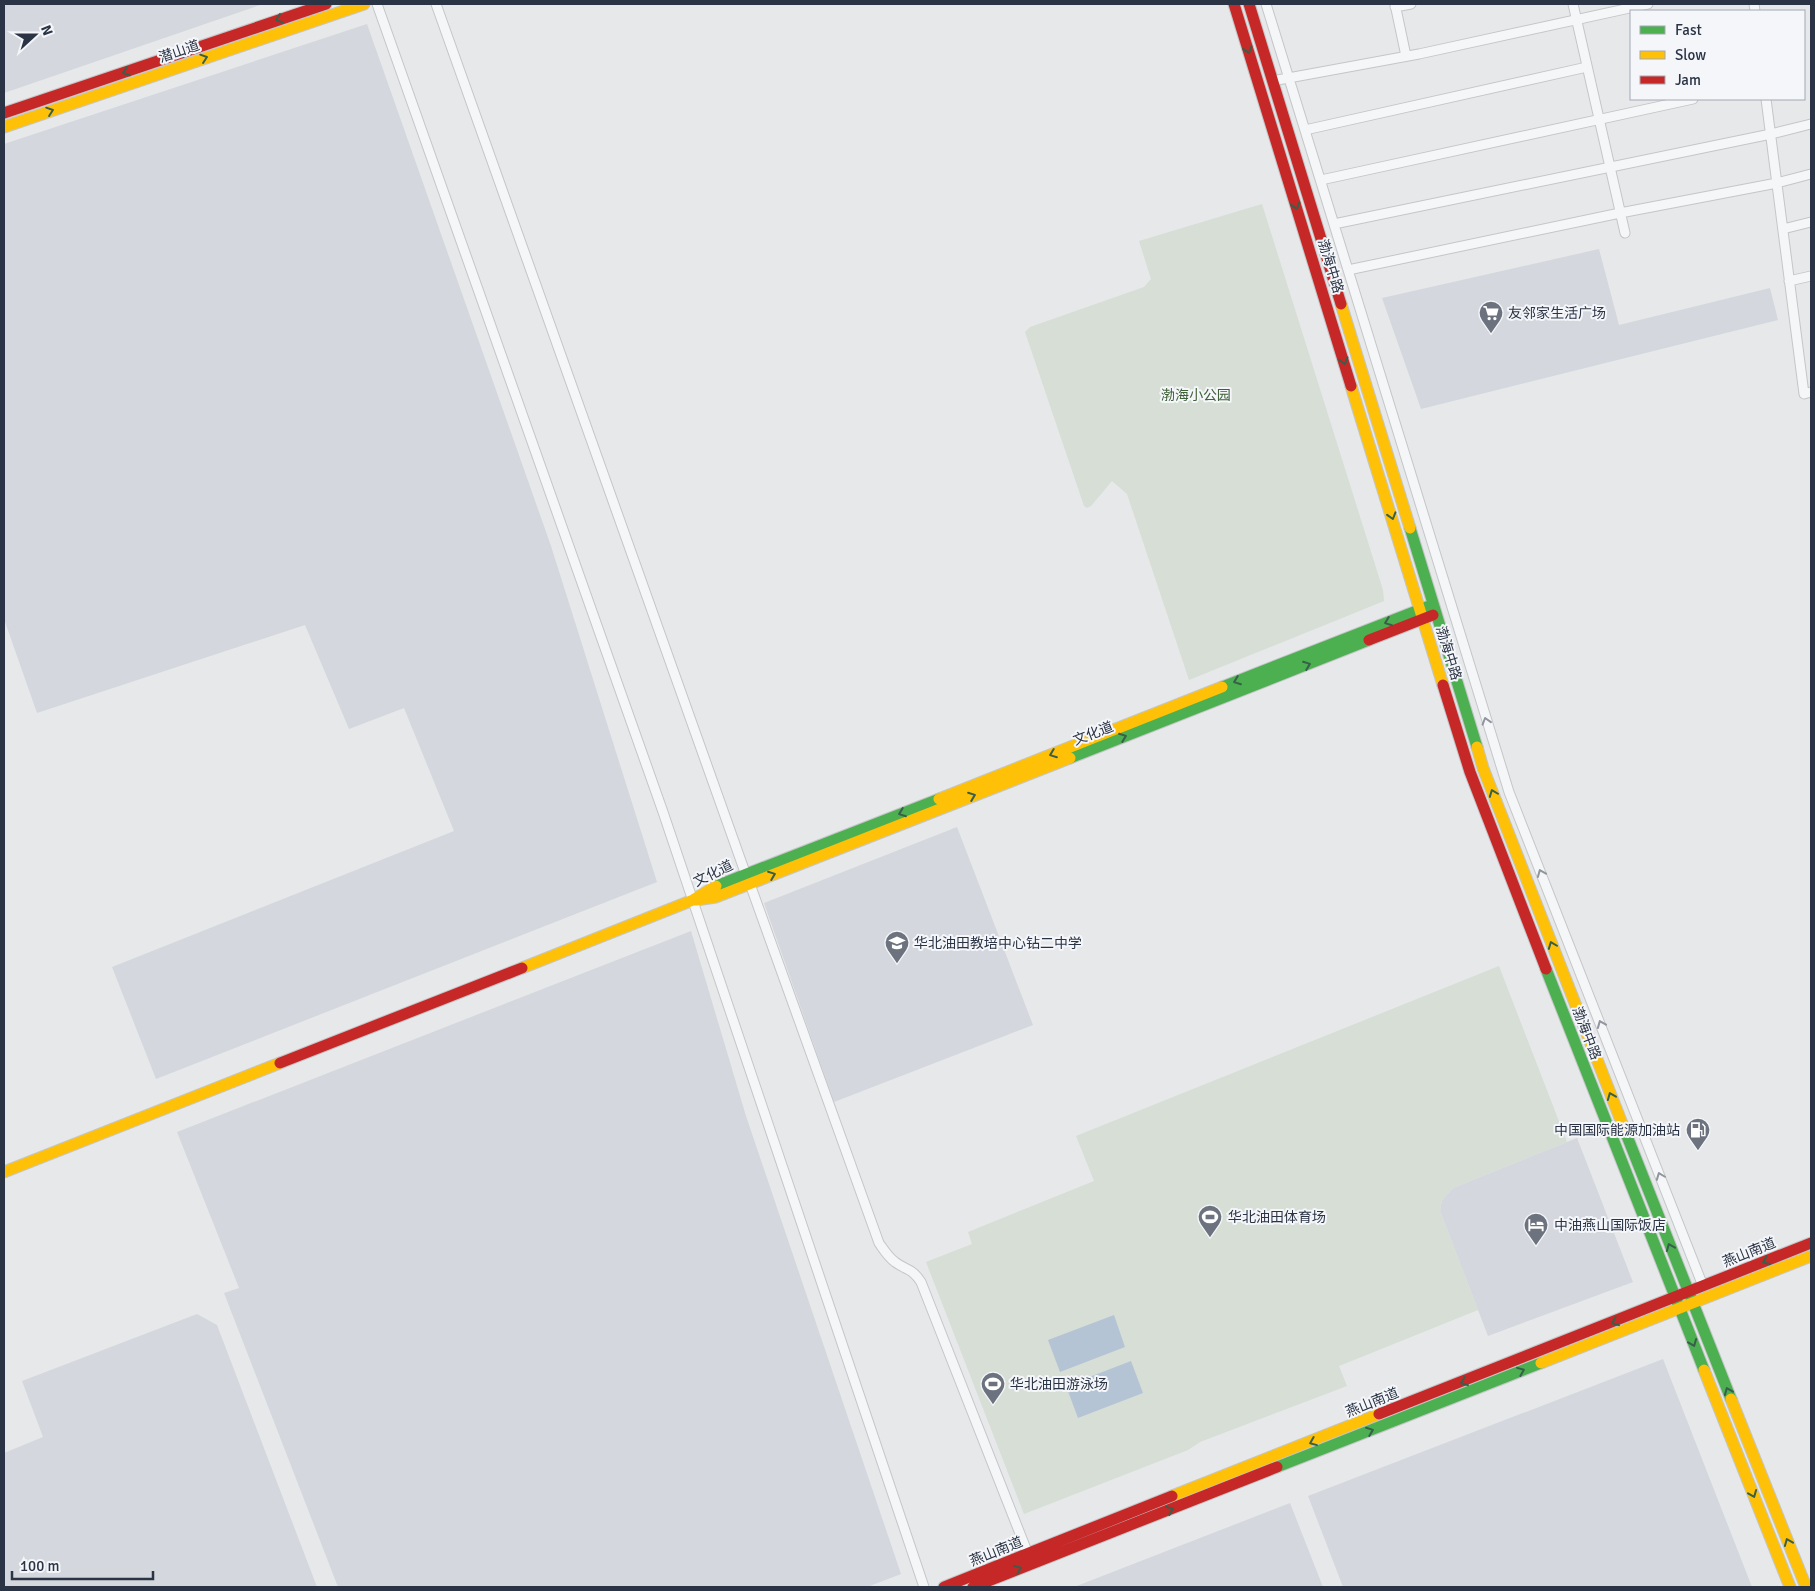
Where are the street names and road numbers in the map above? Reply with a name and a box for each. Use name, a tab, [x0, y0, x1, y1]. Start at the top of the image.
street label: 潜山道	[157, 37, 202, 66]
street label: 渤海中路	[1314, 237, 1347, 295]
street label: 渤海中路	[1432, 624, 1465, 682]
street label: 文化道	[1071, 718, 1116, 749]
street label: 文化道	[691, 857, 736, 890]
street label: 渤海中路	[1569, 1004, 1605, 1062]
street label: 燕山南道	[1720, 1234, 1778, 1271]
street label: 燕山南道	[1343, 1384, 1401, 1421]
street label: 燕山南道	[967, 1533, 1025, 1570]

